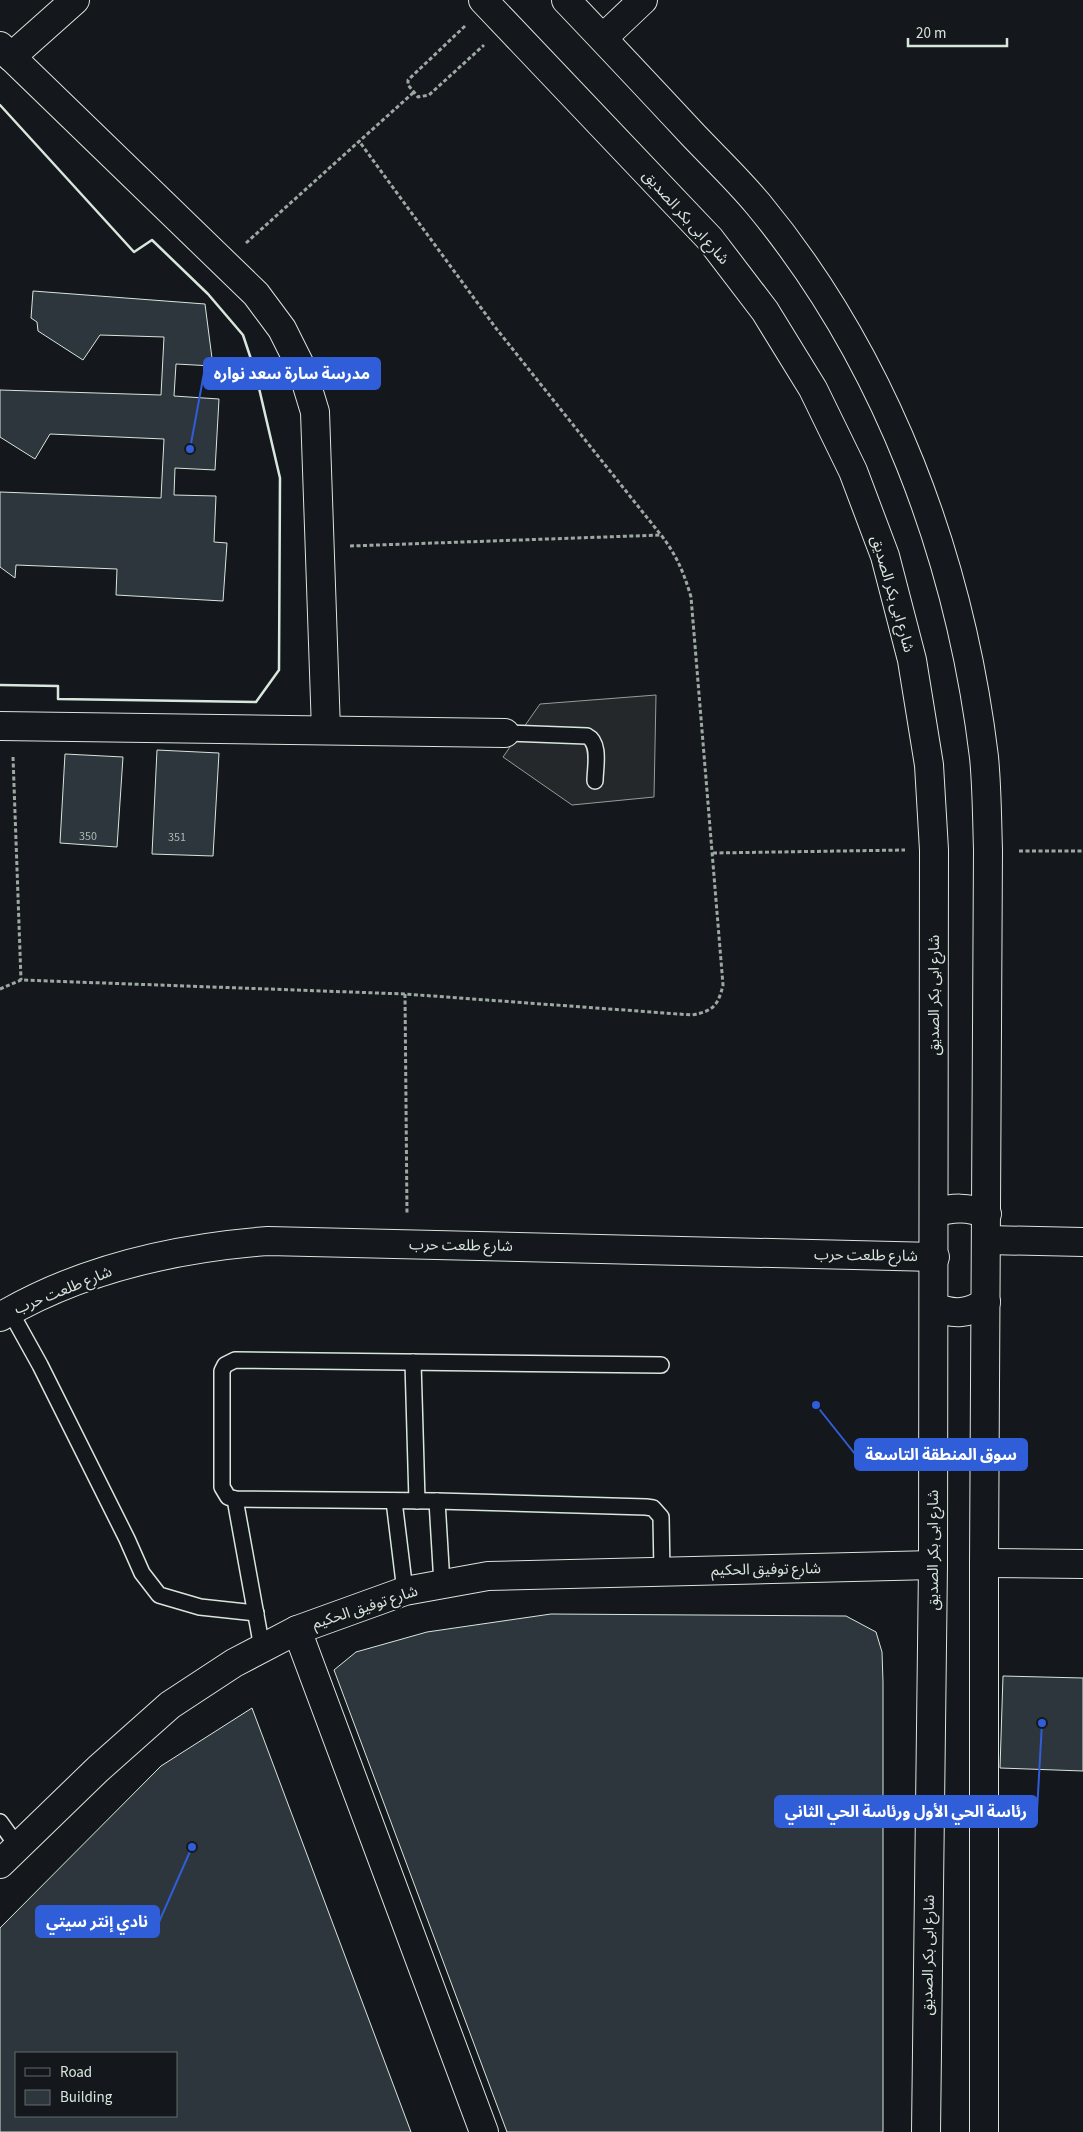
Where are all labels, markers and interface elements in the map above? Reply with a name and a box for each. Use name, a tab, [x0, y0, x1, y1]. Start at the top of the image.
scale bar	[908, 15, 1007, 47]
text: 20 m	[916, 23, 946, 44]
street label: شارع ابى بكر الصديق	[637, 165, 734, 270]
callout: مدرسة سارة سعد نواره	[204, 358, 380, 389]
text: مدرسة سارة سعد نواره	[214, 363, 370, 385]
street label: شارع ابى بكر الصديق	[865, 533, 919, 656]
house number: 350	[79, 828, 97, 845]
house number: 351	[168, 829, 186, 846]
street label: شارع ابى بكر الصديق	[924, 934, 946, 1055]
street label: شارع طلعت حرب	[409, 1234, 513, 1258]
street label: شارع طلعت حرب	[814, 1244, 918, 1268]
street label: شارع طلعت حرب	[11, 1261, 116, 1321]
callout: سوق المنطقة التاسعة	[855, 1439, 1027, 1470]
text: سوق المنطقة التاسعة	[865, 1444, 1017, 1466]
street label: شارع ابى بكر الصديق	[923, 1489, 945, 1610]
street label: شارع توفيق الحكيم	[711, 1558, 821, 1582]
street label: شارع توفيق الحكيم	[310, 1580, 421, 1635]
callout: رئاسة الحي الأول ورئاسة الحي الثاني	[775, 1796, 1037, 1827]
text: رئاسة الحي الأول ورئاسة الحي الثاني	[785, 1801, 1027, 1825]
street label: شارع ابى بكر الصديق	[917, 1894, 941, 2016]
callout: نادي إنتر سيتي	[36, 1906, 159, 1937]
text: نادي إنتر سيتي	[46, 1911, 148, 1935]
legend	[15, 2052, 178, 2117]
text: Road	[60, 2062, 92, 2083]
text: Building	[60, 2087, 113, 2108]

